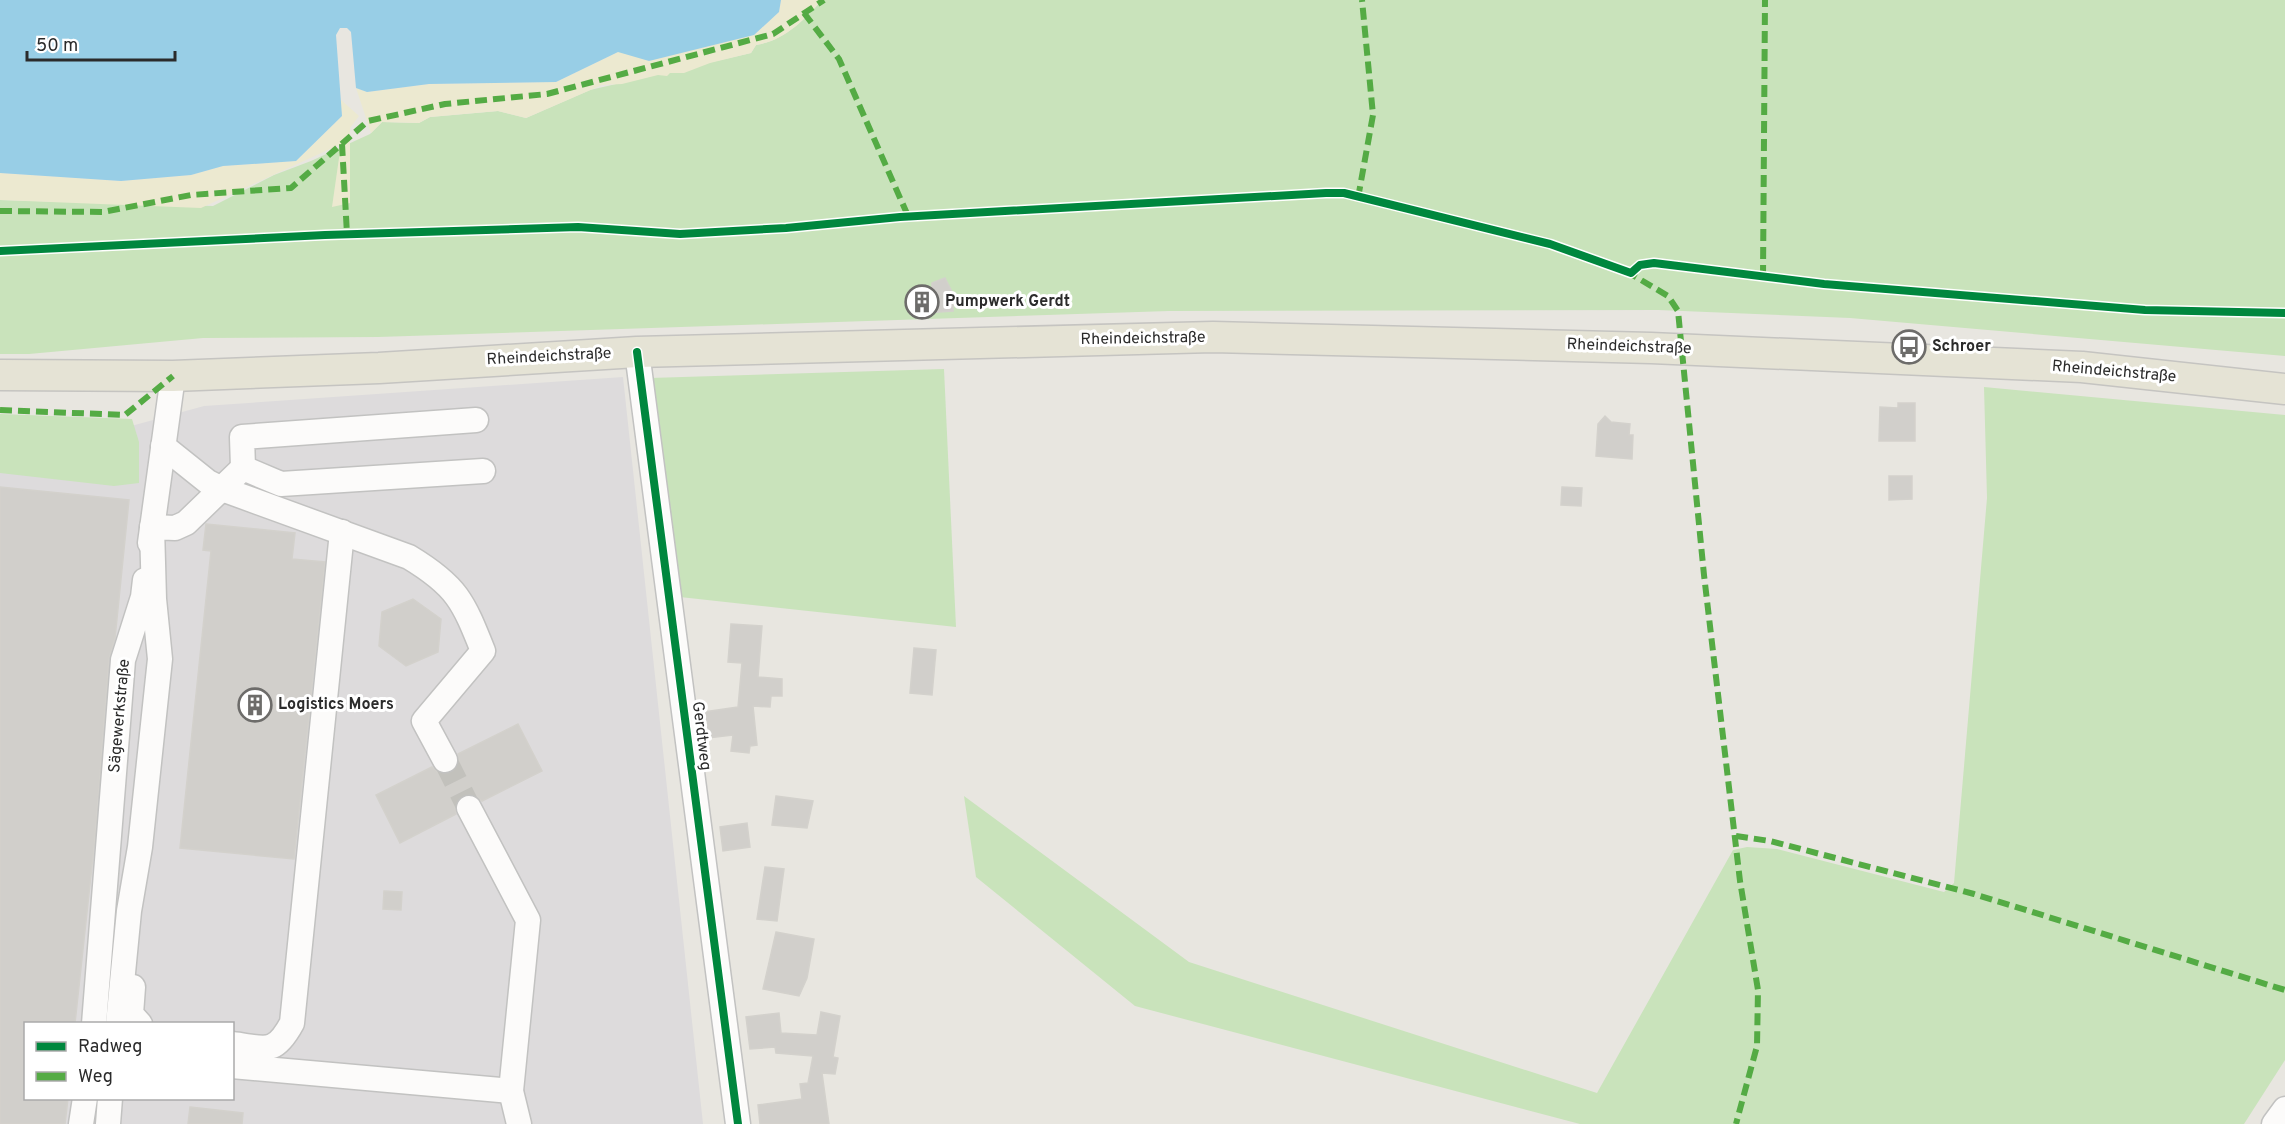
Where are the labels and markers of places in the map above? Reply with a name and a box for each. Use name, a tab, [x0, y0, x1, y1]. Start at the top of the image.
building icon: Pumpwerk Gerdt	[904, 284, 940, 320]
place label: Pumpwerk Gerdt	[945, 292, 1070, 312]
bus stop icon: Schroer	[1891, 329, 1927, 365]
place label: Schroer	[1932, 337, 1991, 357]
building icon: Logistics Moers	[237, 687, 273, 723]
place label: Logistics Moers	[278, 695, 394, 715]

